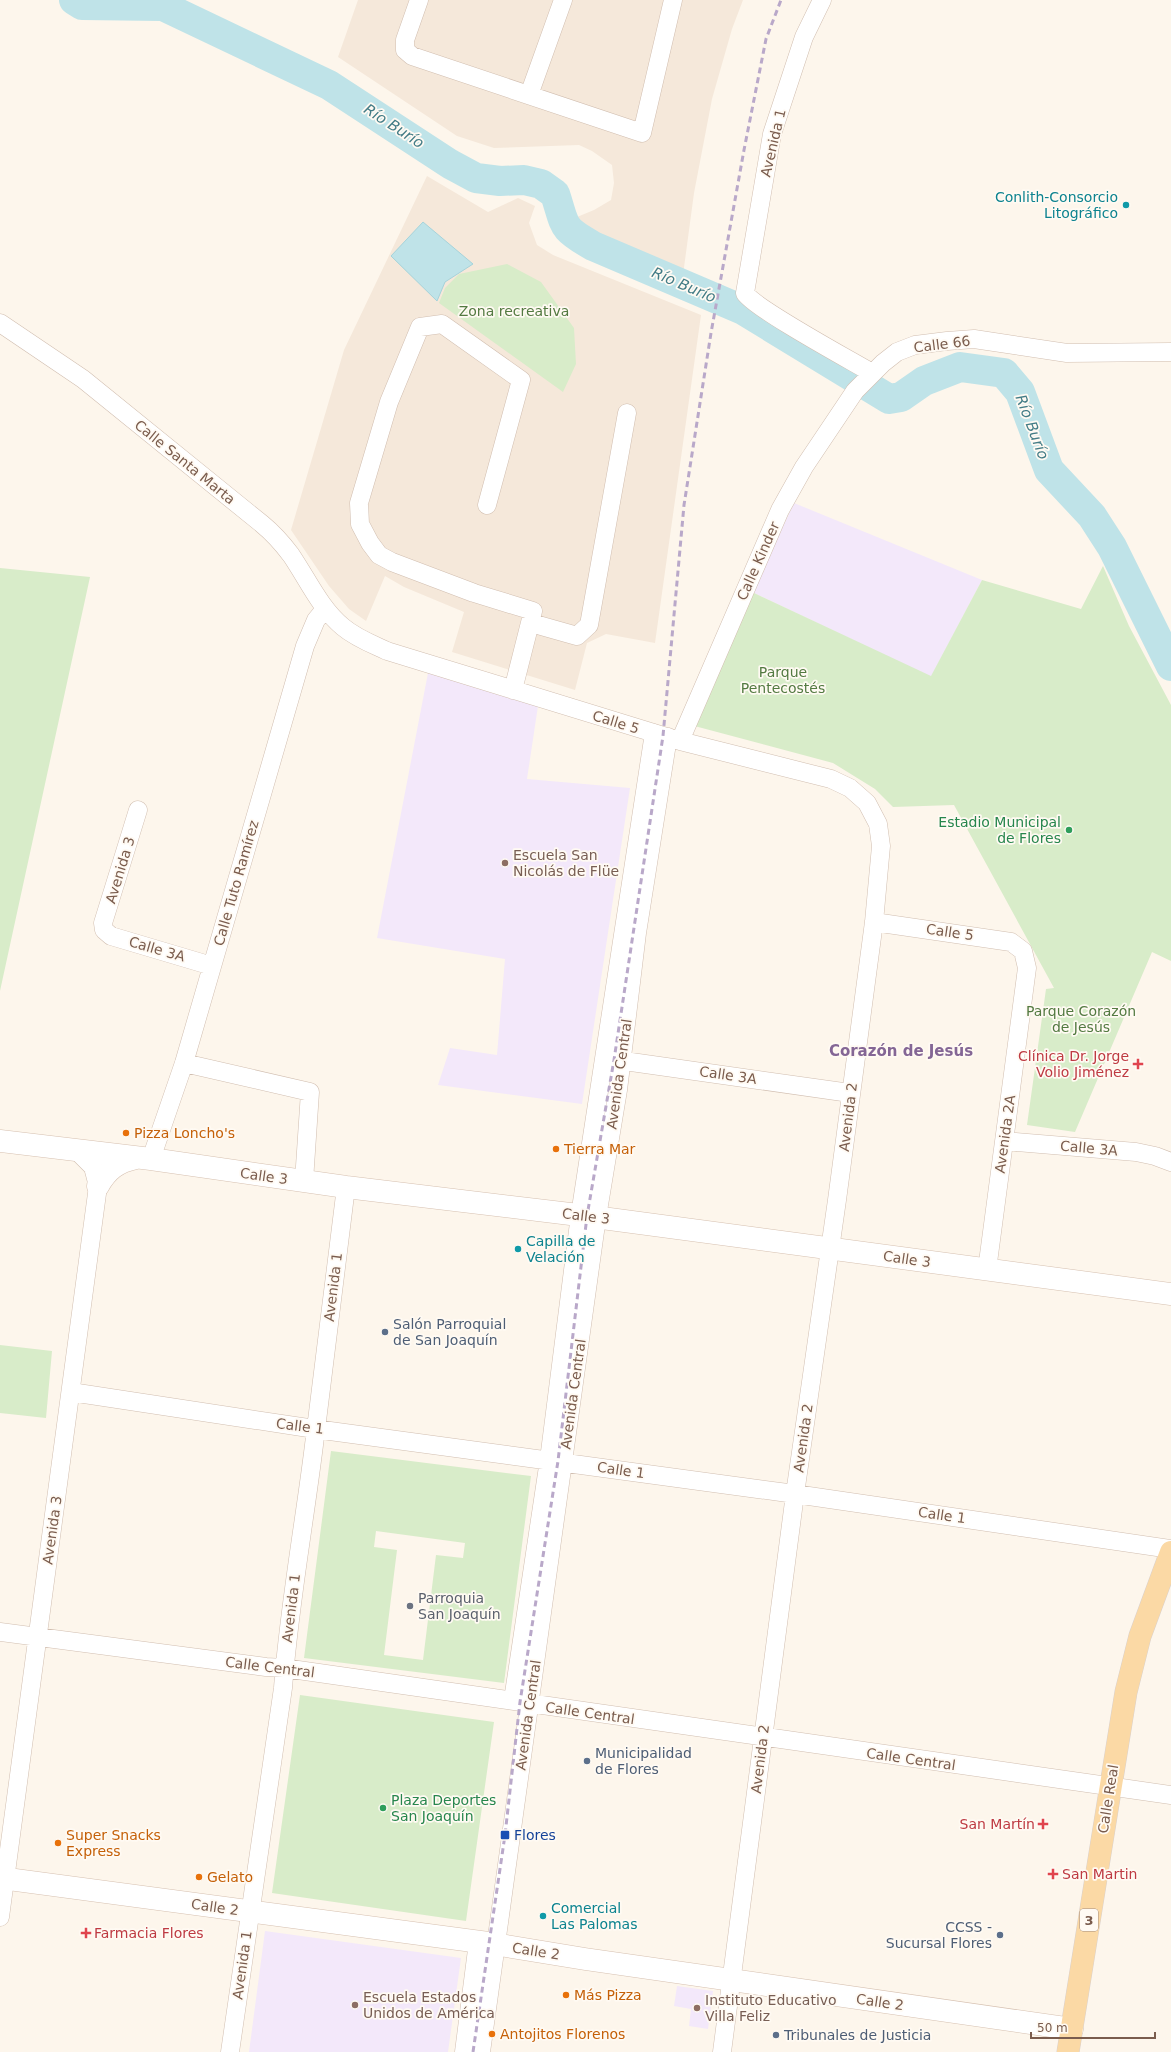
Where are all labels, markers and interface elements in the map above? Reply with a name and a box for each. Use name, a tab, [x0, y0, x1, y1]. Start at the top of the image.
water label: Río Burío	[361, 100, 427, 152]
street label: Avenida 1	[757, 107, 789, 179]
place label: Conlith-Consorcio Litográfico	[995, 189, 1118, 221]
marker: Conlith-Consorcio Litográfico	[1121, 200, 1131, 210]
water label: Río Burío	[649, 263, 719, 307]
park label: Zona recreativa	[459, 303, 569, 319]
street label: Calle 66	[913, 333, 971, 355]
water label: Río Burío	[1011, 392, 1053, 462]
street label: Calle Santa Marta	[132, 417, 238, 507]
street label: Calle Kinder	[734, 519, 783, 603]
park label: Parque Pentecostés	[741, 664, 825, 696]
street label: Calle 5	[591, 707, 641, 737]
place label: Estadio Municipal de Flores	[938, 814, 1061, 846]
street label: Calle Tuto Ramírez	[210, 818, 262, 948]
marker: Estadio Municipal de Flores	[1064, 825, 1074, 835]
street label: Avenida 3	[102, 835, 138, 905]
place label: Escuela San Nicolás de Flüe	[513, 847, 619, 879]
marker: Escuela San Nicolás de Flüe	[500, 858, 510, 868]
street label: Calle 5	[925, 921, 975, 943]
street label: Calle 3A	[127, 933, 187, 965]
park label: Parque Corazón de Jesús	[1026, 1003, 1136, 1035]
street label: Avenida Central	[603, 1018, 635, 1130]
district label: Corazón de Jesús	[829, 1042, 973, 1060]
place label: Clínica Dr. Jorge Volio Jiménez	[1018, 1048, 1129, 1080]
marker: Clínica Dr. Jorge Volio Jiménez	[1132, 1058, 1144, 1070]
street label: Calle 3A	[698, 1063, 758, 1087]
street label: Avenida 2	[836, 1082, 860, 1152]
street label: Avenida 2A	[992, 1093, 1018, 1174]
place label: Pizza Loncho's	[134, 1125, 235, 1141]
marker: Pizza Loncho's	[121, 1128, 131, 1138]
street label: Calle 3A	[1060, 1138, 1119, 1159]
place label: Tierra Mar	[563, 1141, 636, 1157]
marker: Tierra Mar	[551, 1144, 561, 1154]
street label: Calle 3	[239, 1165, 289, 1187]
street label: Calle 3	[561, 1205, 611, 1227]
place label: Capilla de Velación	[526, 1233, 595, 1265]
marker: Capilla de Velación	[513, 1244, 523, 1254]
street label: Calle 3	[882, 1248, 932, 1270]
street label: Avenida 1	[321, 1252, 345, 1322]
place label: Salón Parroquial de San Joaquín	[393, 1316, 506, 1348]
marker: Salón Parroquial de San Joaquín	[380, 1327, 390, 1337]
street label: Avenida Central	[557, 1338, 589, 1450]
street label: Avenida 2	[790, 1403, 816, 1473]
street label: Calle 1	[275, 1415, 325, 1437]
street label: Calle 1	[596, 1459, 646, 1481]
street label: Avenida 3	[39, 1495, 65, 1565]
street label: Calle 1	[917, 1504, 967, 1526]
street label: Avenida 1	[279, 1573, 303, 1643]
place label: Parroquia San Joaquín	[418, 1590, 501, 1622]
marker: Parroquia San Joaquín	[405, 1601, 415, 1611]
street label: Calle Central	[224, 1654, 316, 1680]
street label: Avenida Central	[512, 1659, 544, 1771]
street label: Calle Central	[544, 1699, 636, 1727]
street label: Avenida 2	[748, 1724, 772, 1794]
place label: Municipalidad de Flores	[595, 1745, 692, 1777]
street label: Calle Central	[865, 1745, 957, 1773]
marker: Municipalidad de Flores	[582, 1756, 592, 1766]
street label: Calle Real	[1095, 1763, 1121, 1835]
place label: Plaza Deportes San Joaquín	[391, 1792, 496, 1824]
marker: Plaza Deportes San Joaquín	[378, 1803, 388, 1813]
place label: San Martín	[960, 1816, 1035, 1832]
marker: San Martín	[1038, 1819, 1048, 1829]
place label: Super Snacks Express	[66, 1827, 161, 1859]
place label: Flores	[514, 1827, 556, 1843]
marker: Flores	[499, 1829, 511, 1841]
marker: Super Snacks Express	[53, 1838, 63, 1848]
place label: San Martin	[1062, 1866, 1137, 1882]
marker: San Martin	[1047, 1868, 1059, 1880]
place label: Gelato	[207, 1869, 253, 1885]
marker: Gelato	[194, 1872, 204, 1882]
street label: Calle 2	[190, 1896, 240, 1918]
place label: Comercial Las Palomas	[551, 1900, 637, 1932]
road number: 3	[1080, 1909, 1098, 1931]
marker: Comercial Las Palomas	[538, 1911, 548, 1921]
place label: CCSS - Sucursal Flores	[886, 1919, 992, 1951]
place label: Farmacia Flores	[94, 1925, 204, 1941]
marker: Farmacia Flores	[81, 1928, 91, 1938]
street label: Avenida 1	[229, 1930, 255, 2000]
marker: CCSS - Sucursal Flores	[995, 1930, 1005, 1940]
street label: Calle 2	[511, 1939, 561, 1963]
place label: Más Pizza	[574, 1987, 642, 2003]
place label: Escuela Estados Unidos de América	[363, 1989, 495, 2021]
marker: Más Pizza	[561, 1990, 571, 2000]
street label: Calle 2	[855, 1991, 905, 2013]
place label: Instituto Educativo Villa Feliz	[705, 1992, 837, 2024]
marker: Escuela Estados Unidos de América	[350, 2000, 360, 2010]
marker: Instituto Educativo Villa Feliz	[692, 2003, 702, 2013]
scale bar	[1031, 2014, 1155, 2040]
text: 50 m	[1037, 2021, 1068, 2035]
place label: Antojitos Florenos	[500, 2026, 625, 2042]
place label: Tribunales de Justicia	[783, 2027, 931, 2043]
marker: Antojitos Florenos	[487, 2029, 497, 2039]
marker: Tribunales de Justicia	[771, 2030, 781, 2040]

